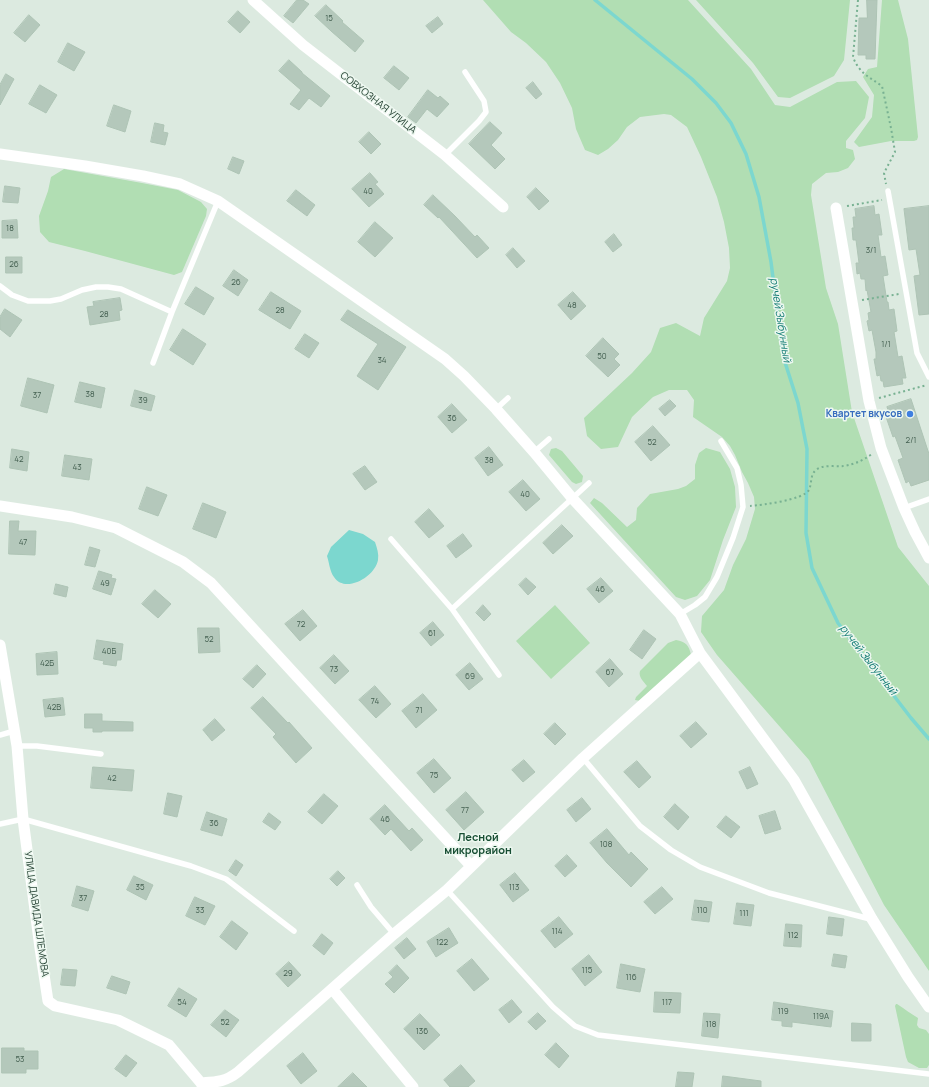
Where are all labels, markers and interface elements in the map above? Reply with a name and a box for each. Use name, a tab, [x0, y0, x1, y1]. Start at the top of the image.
house number: 15	[325, 14, 333, 24]
street label: СОВХОЗНАЯ УЛИЦА	[337, 69, 419, 137]
house number: 40	[363, 187, 373, 197]
house number: 18	[6, 224, 14, 234]
house number: 3/1	[866, 246, 876, 256]
house number: 26	[9, 260, 19, 270]
water label: ручей Зыбунный	[767, 277, 793, 363]
house number: 26	[231, 278, 241, 288]
house number: 48	[567, 301, 577, 311]
house number: 28	[275, 306, 285, 316]
house number: 28	[99, 310, 109, 320]
house number: 1/1	[881, 340, 891, 350]
house number: 50	[597, 352, 607, 362]
house number: 34	[377, 356, 387, 366]
house number: 38	[85, 390, 95, 400]
house number: 37	[33, 391, 41, 401]
house number: 39	[138, 396, 148, 406]
place label: Квартет вкусов	[826, 408, 902, 420]
marker: Квартет вкусов	[905, 409, 915, 419]
house number: 36	[447, 414, 457, 424]
house number: 2/1	[906, 436, 916, 446]
house number: 52	[648, 438, 656, 448]
house number: 42	[14, 455, 24, 465]
house number: 38	[484, 456, 494, 466]
house number: 43	[72, 463, 82, 473]
house number: 40	[520, 490, 530, 500]
house number: 47	[19, 538, 27, 548]
house number: 49	[100, 579, 110, 589]
house number: 46	[595, 585, 605, 595]
house number: 72	[297, 620, 305, 630]
water label: ручей Зыбунный	[836, 622, 900, 698]
house number: 61	[428, 629, 436, 639]
house number: 52	[205, 635, 213, 645]
house number: 40Б	[102, 647, 116, 657]
house number: 42Б	[40, 659, 54, 669]
house number: 73	[330, 665, 338, 675]
house number: 67	[606, 668, 614, 678]
house number: 69	[465, 672, 475, 682]
house number: 74	[371, 697, 379, 707]
house number: 42В	[47, 703, 61, 713]
house number: 71	[415, 706, 423, 716]
house number: 75	[430, 771, 438, 781]
house number: 42	[107, 774, 117, 784]
house number: 77	[461, 806, 469, 816]
house number: 46	[380, 815, 390, 825]
house number: 36	[209, 819, 219, 829]
district label: Лесной микрорайон	[444, 831, 512, 857]
house number: 108	[600, 840, 612, 850]
street label: УЛИЦА ДАВИДА ШЛЕМОВА	[21, 850, 51, 978]
house number: 35	[135, 883, 145, 893]
house number: 113	[509, 883, 519, 893]
house number: 37	[79, 894, 87, 904]
house number: 33	[196, 906, 204, 916]
house number: 110	[696, 906, 708, 916]
house number: 111	[739, 909, 749, 919]
house number: 114	[552, 927, 562, 937]
house number: 112	[788, 931, 798, 941]
house number: 122	[436, 938, 448, 948]
house number: 115	[582, 966, 592, 976]
house number: 29	[283, 969, 293, 979]
house number: 116	[625, 973, 637, 983]
house number: 54	[177, 998, 187, 1008]
house number: 117	[662, 998, 672, 1008]
house number: 119	[777, 1007, 789, 1017]
house number: 119А	[813, 1012, 829, 1022]
house number: 52	[221, 1018, 229, 1028]
house number: 118	[706, 1020, 716, 1030]
house number: 136	[416, 1027, 428, 1037]
house number: 53	[15, 1055, 25, 1065]

